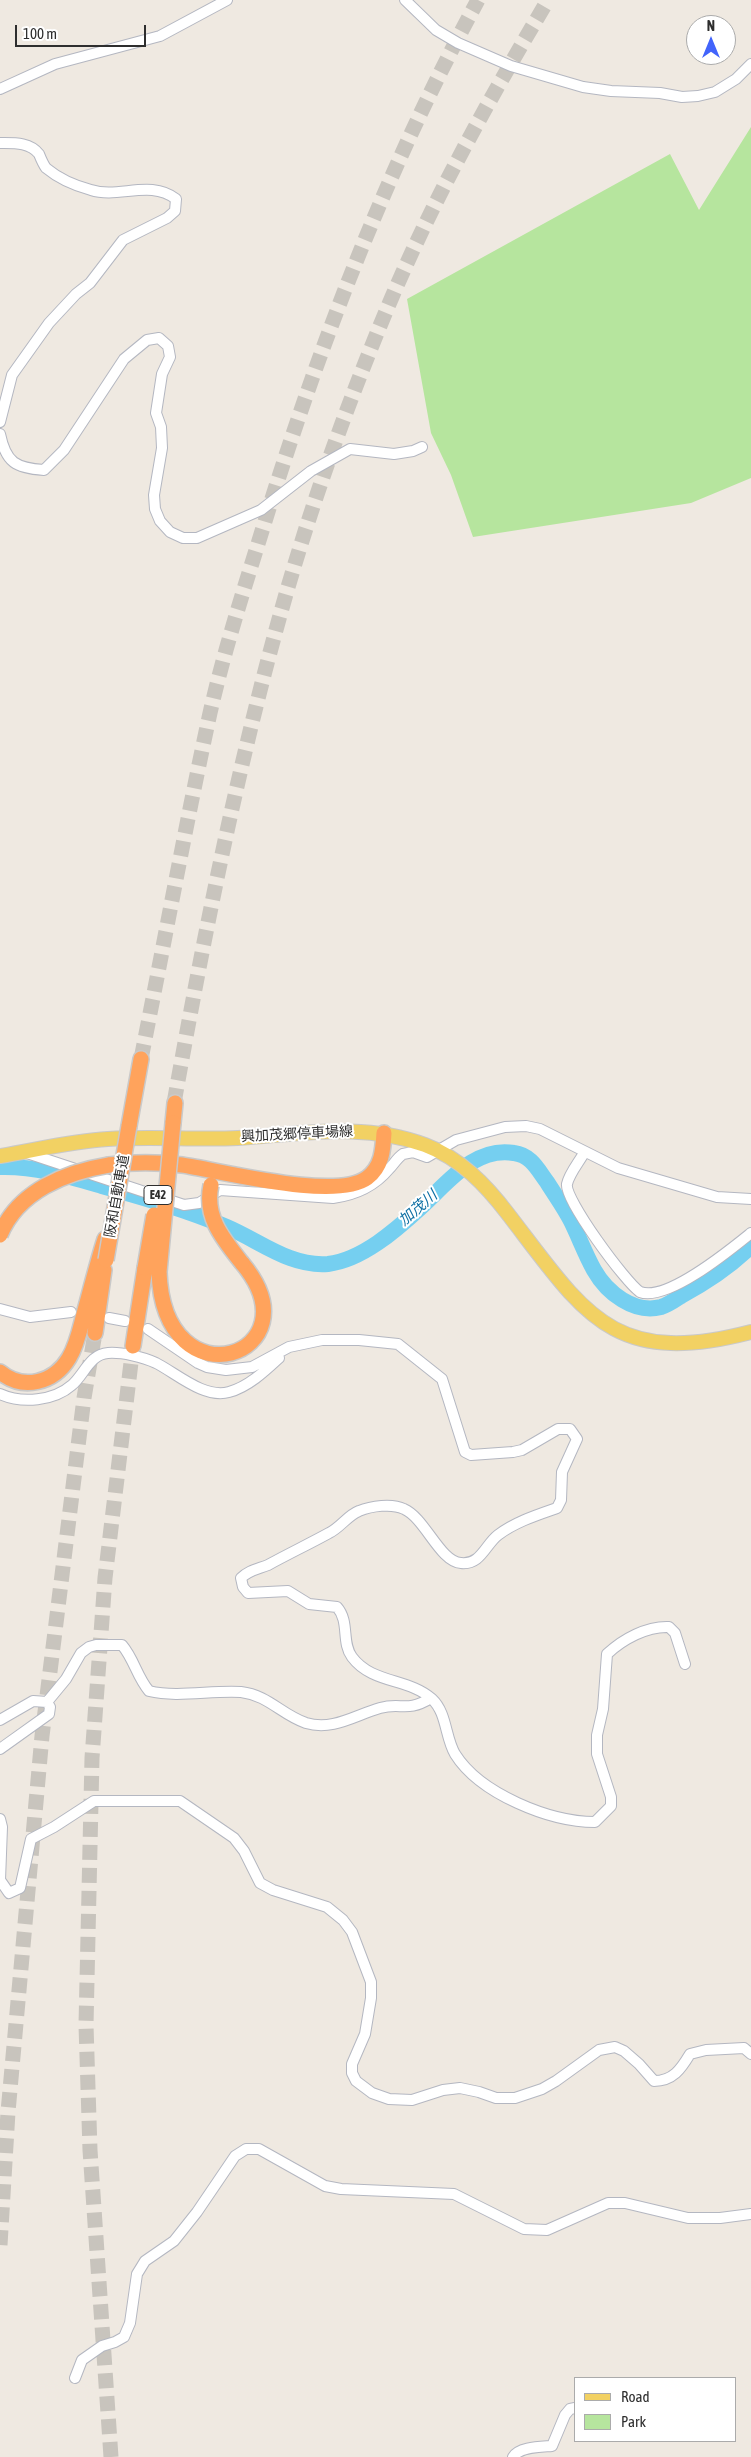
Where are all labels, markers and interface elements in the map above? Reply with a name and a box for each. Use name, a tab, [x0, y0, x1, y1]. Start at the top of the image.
scale bar	[18, 15, 149, 47]
north arrow	[686, 15, 736, 65]
text: N	[707, 18, 715, 34]
text: 100 m	[23, 25, 57, 42]
street label: 興加茂郷停車場線	[241, 1123, 353, 1145]
street label: 阪和自動車道	[101, 1153, 133, 1239]
road number: E42	[144, 1186, 172, 1204]
water label: 加茂川	[395, 1186, 441, 1230]
legend	[574, 2377, 736, 2442]
text: Road	[621, 2388, 650, 2405]
text: Park	[621, 2413, 646, 2430]

